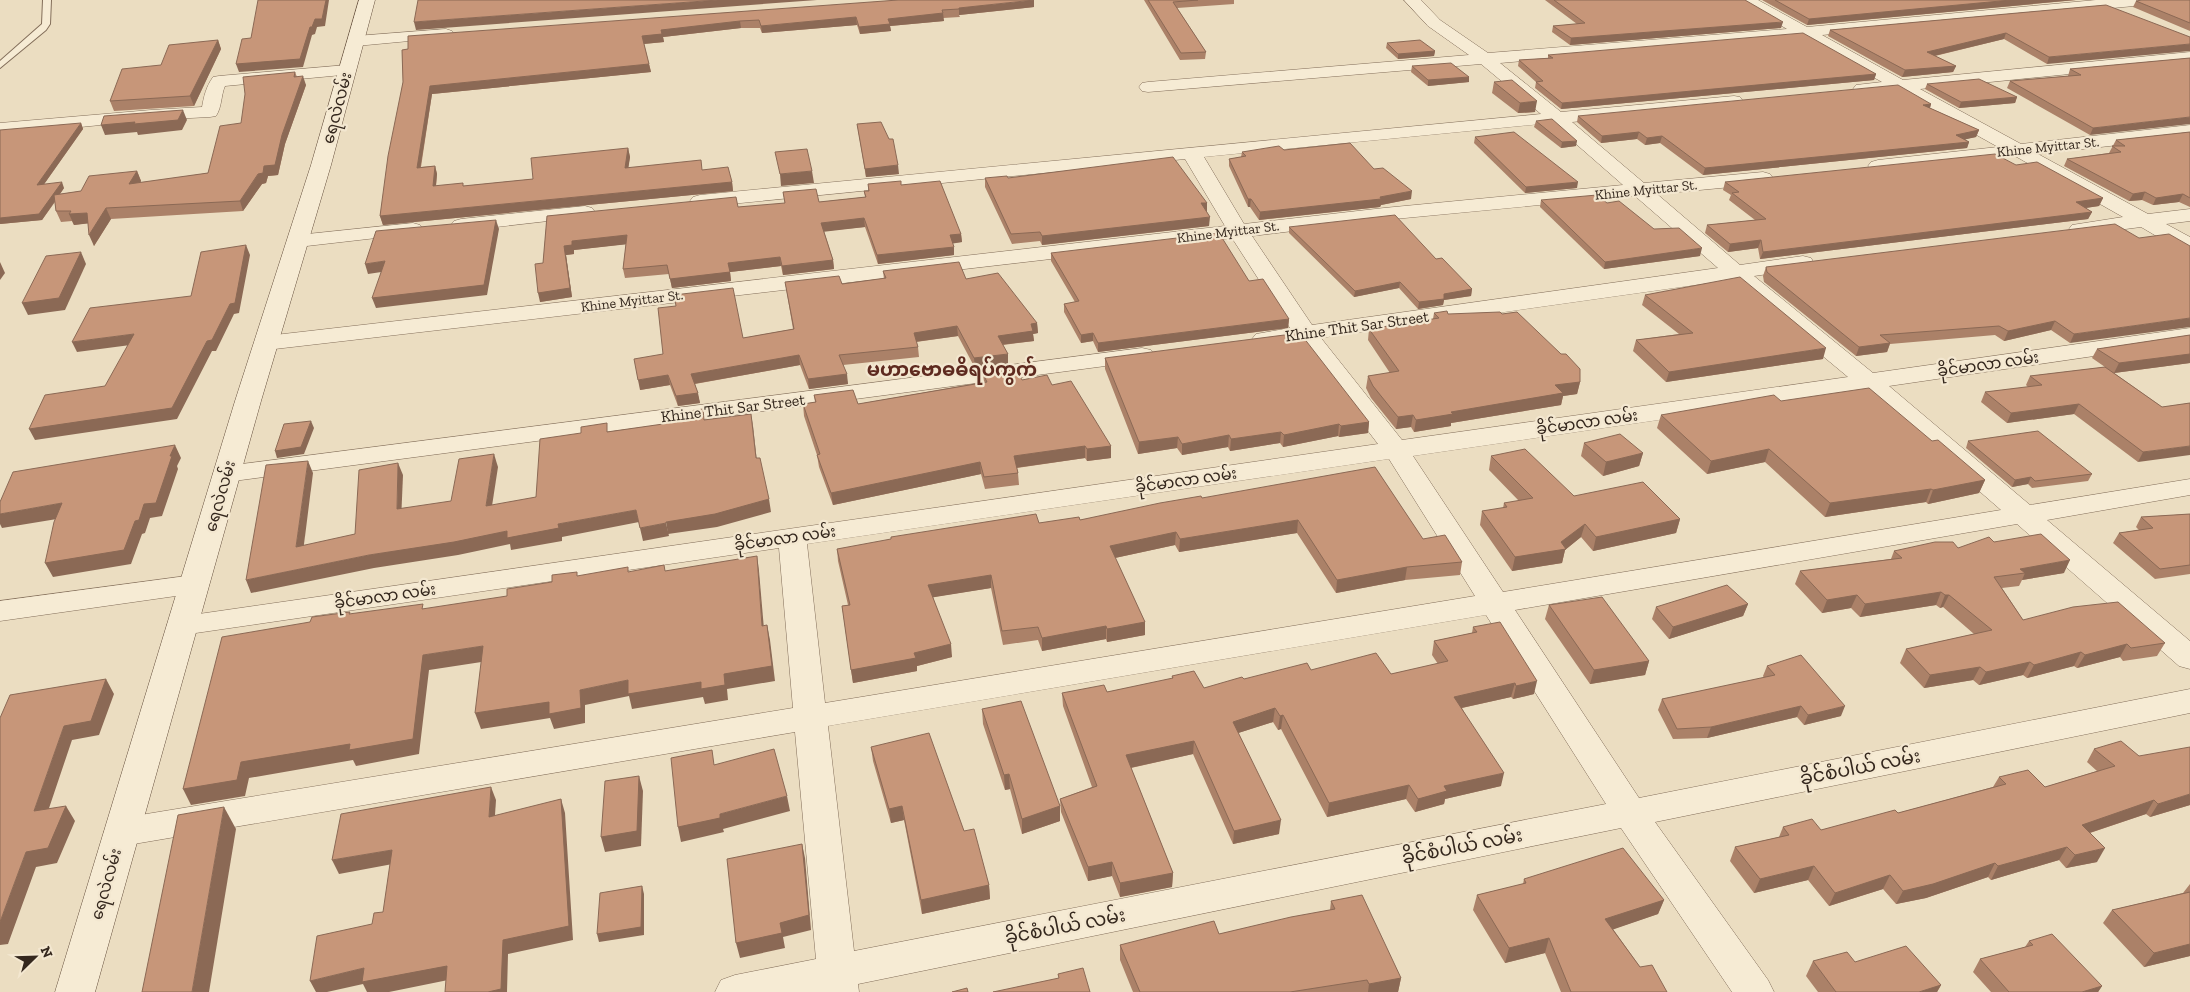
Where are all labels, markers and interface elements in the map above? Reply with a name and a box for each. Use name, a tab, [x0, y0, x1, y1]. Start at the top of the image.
street label: ရေလဲလမ်း	[316, 70, 360, 147]
street label: Khine Myittar St.	[1996, 133, 2100, 161]
street label: Khine Myittar St.	[1594, 176, 1698, 204]
street label: Khine Myittar St.	[1176, 217, 1280, 247]
street label: Khine Myittar St.	[580, 286, 684, 316]
street label: Khine Thit Sar Street	[1284, 306, 1430, 346]
street label: ခိုင်မာလာ လမ်း	[1936, 345, 2041, 385]
district label: မဟာဗောဓဓိရပ်ကွက်	[867, 356, 1037, 385]
street label: Khine Thit Sar Street	[660, 390, 806, 426]
street label: ခိုင်မာလာ လမ်း	[1535, 403, 1640, 443]
street label: ရေလဲလမ်း	[199, 458, 243, 535]
street label: ခိုင်မာလာ လမ်း	[1134, 461, 1239, 501]
street label: ခိုင်မာလာ လမ်း	[733, 519, 838, 559]
street label: ခိုင်မာလာ လမ်း	[333, 577, 438, 617]
street label: ခိုင်စံပါယ် လမ်း	[1797, 741, 1923, 795]
street label: ခိုင်စံပါယ် လမ်း	[1399, 820, 1525, 874]
street label: ရေလဲလမ်း	[85, 846, 129, 923]
street label: ခိုင်စံပါယ် လမ်း	[1002, 900, 1128, 954]
north arrow	[10, 932, 60, 982]
text: N	[37, 944, 57, 961]

